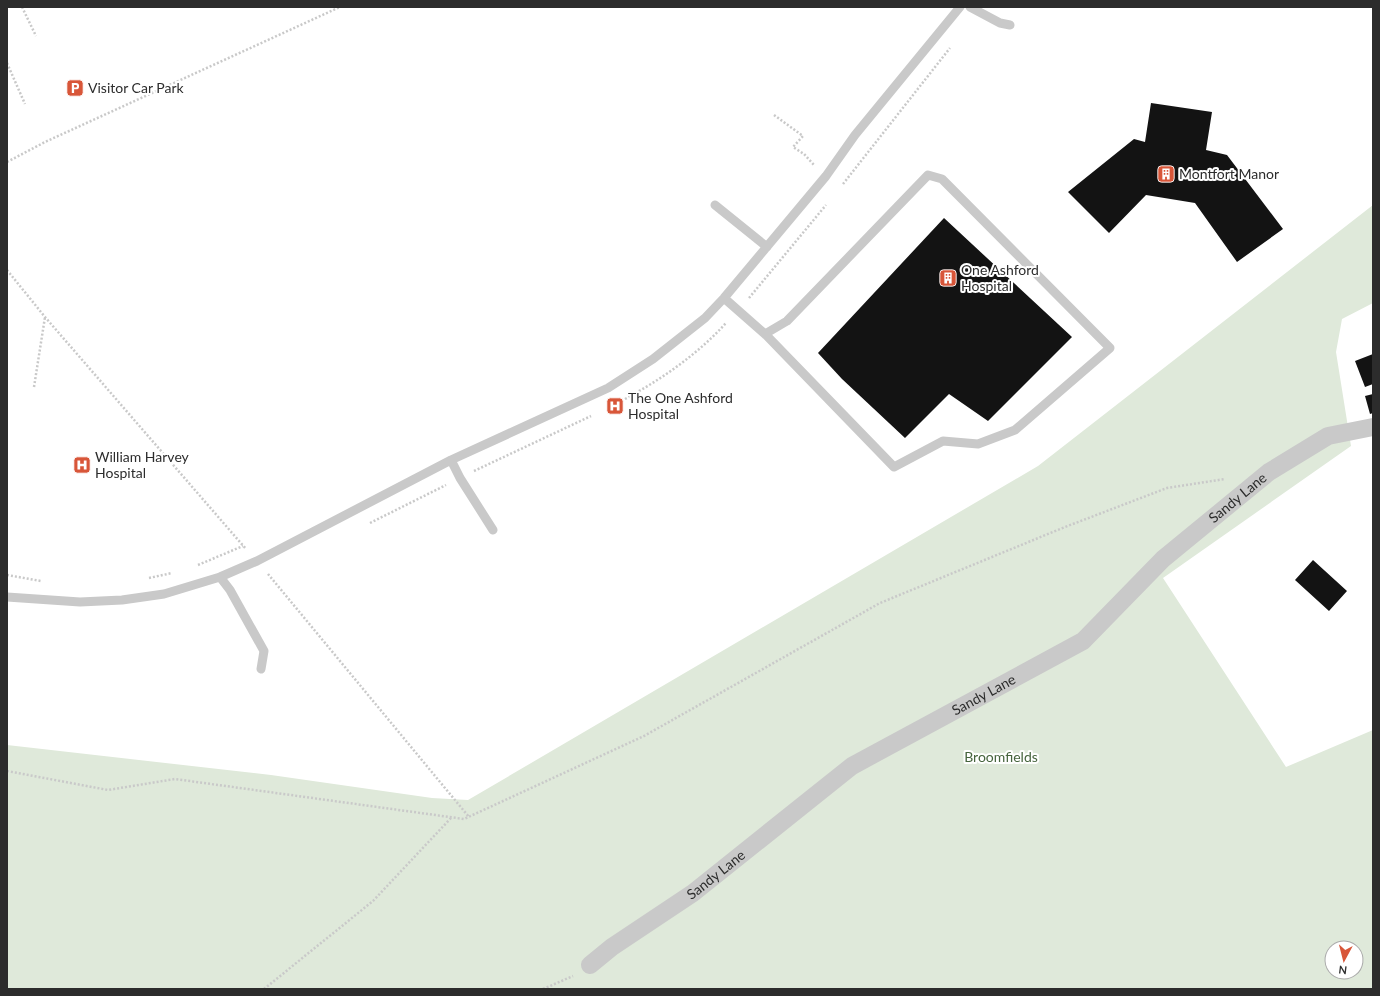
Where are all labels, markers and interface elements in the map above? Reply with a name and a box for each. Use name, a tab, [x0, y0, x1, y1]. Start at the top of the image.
parking icon: Visitor Car Park	[65, 78, 85, 98]
place label: Visitor Car Park	[88, 79, 185, 96]
building icon: Montfort Manor	[1156, 164, 1176, 184]
place label: Montfort Manor	[1179, 165, 1279, 182]
place label: One Ashford Hospital	[961, 261, 1039, 294]
building icon: One Ashford Hospital	[938, 268, 958, 288]
place label: The One Ashford Hospital	[628, 389, 733, 422]
hospital icon: The One Ashford Hospital	[605, 396, 625, 416]
place label: William Harvey Hospital	[95, 448, 190, 481]
hospital icon: William Harvey Hospital	[72, 455, 92, 475]
street label: Sandy Lane	[1205, 469, 1270, 526]
street label: Sandy Lane	[949, 670, 1018, 718]
park label: Broomfields	[964, 748, 1038, 765]
street label: Sandy Lane	[683, 846, 748, 903]
north arrow	[1324, 940, 1364, 980]
text: N	[1338, 963, 1348, 977]

